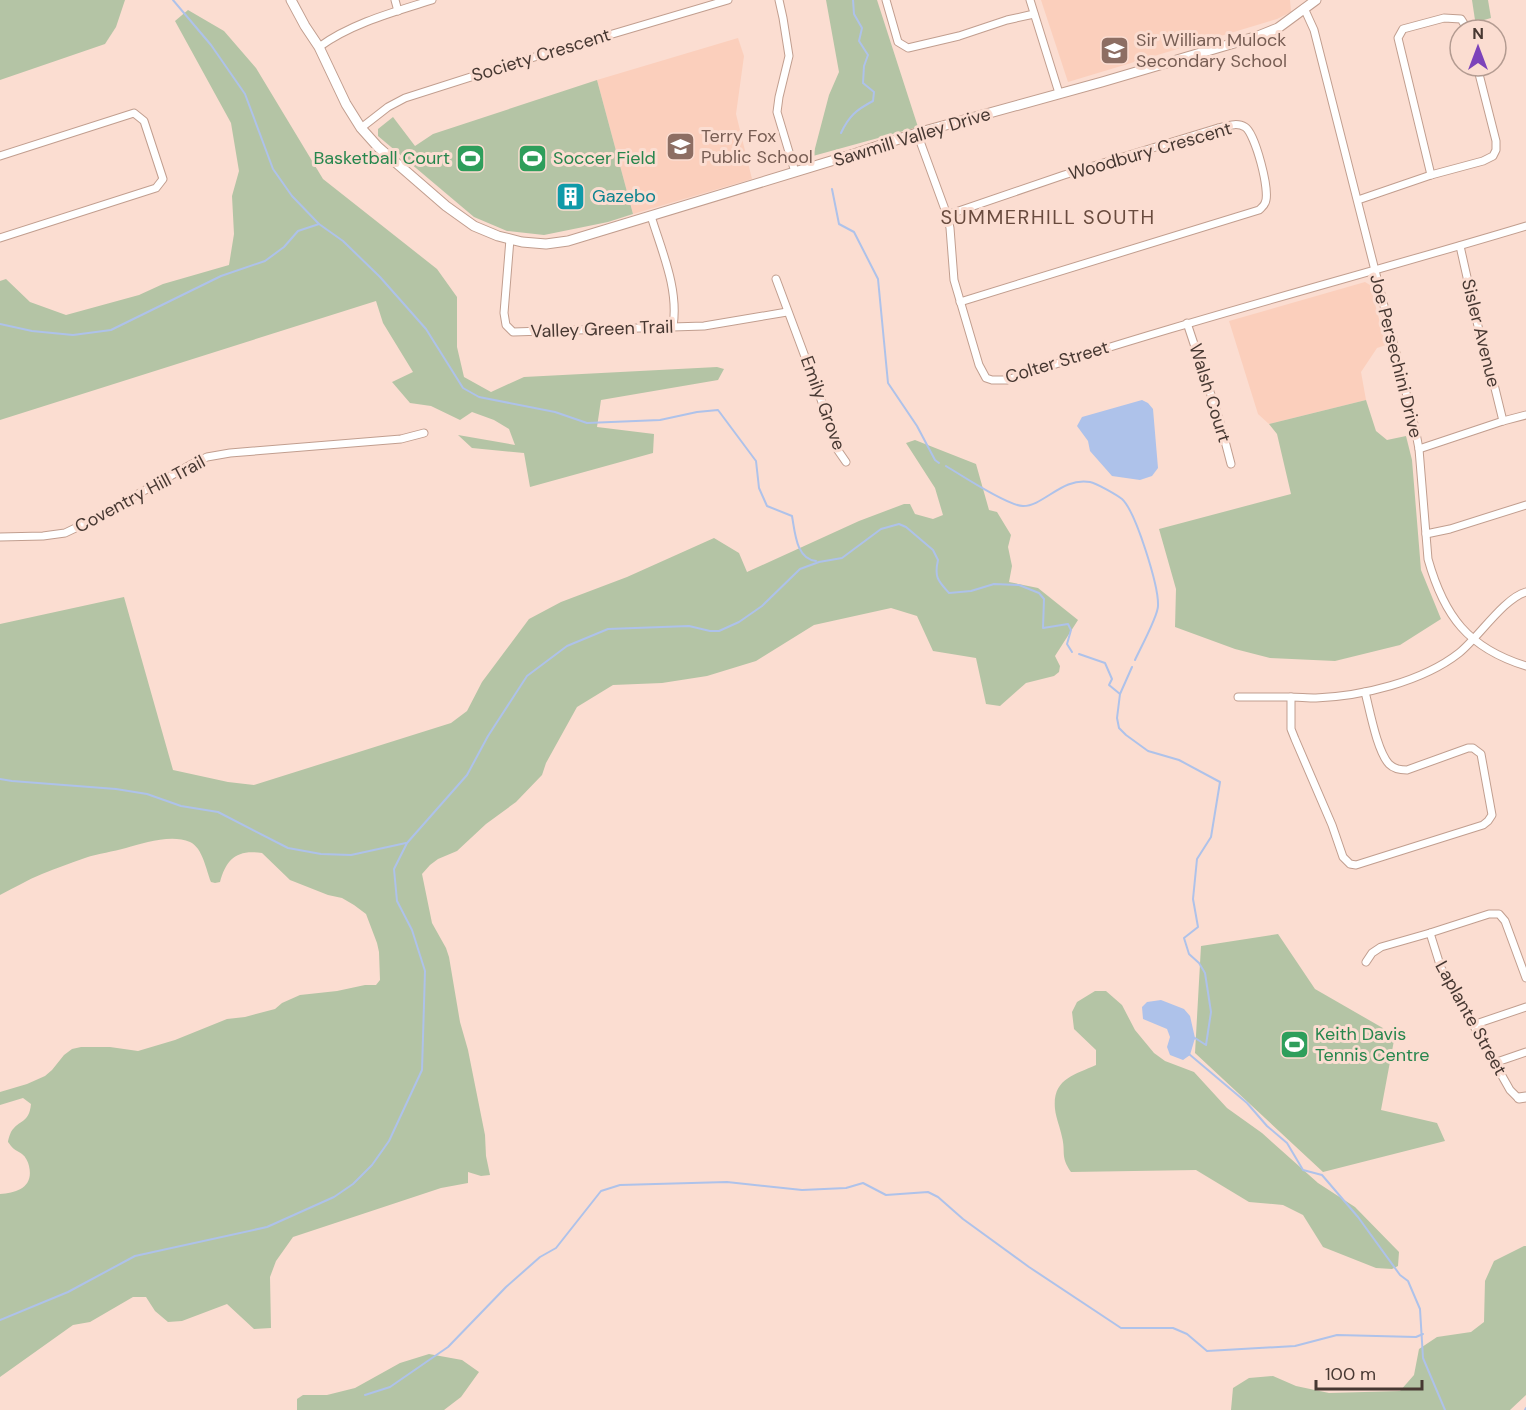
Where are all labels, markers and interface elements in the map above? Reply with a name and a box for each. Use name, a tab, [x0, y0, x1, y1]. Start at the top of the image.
north arrow	[1448, 18, 1508, 78]
street label: Society Crescent	[469, 22, 613, 88]
text: N	[1472, 23, 1484, 44]
place label: Sir William Mulock Secondary School	[1136, 28, 1287, 73]
school or university icon: Sir William Mulock Secondary School	[1099, 34, 1131, 66]
street label: Sawmill Valley Drive	[831, 102, 993, 172]
street label: Woodbury Crescent	[1066, 116, 1234, 186]
place label: Terry Fox Public School	[701, 124, 813, 169]
school or university icon: Terry Fox Public School	[664, 130, 696, 162]
sports icon: Basketball Court	[455, 142, 487, 174]
sports icon: Soccer Field	[516, 142, 548, 174]
place label: Basketball Court	[313, 146, 450, 170]
place label: Soccer Field	[553, 146, 656, 170]
building icon: Gazebo	[555, 180, 587, 212]
place label: Gazebo	[592, 184, 656, 208]
district label: SUMMERHILL SOUTH	[940, 204, 1156, 230]
street label: Joe Persechini Drive	[1364, 272, 1428, 440]
street label: Sisler Avenue	[1456, 276, 1506, 390]
street label: Valley Green Trail	[530, 315, 674, 343]
street label: Colter Street	[1002, 335, 1112, 389]
street label: Walsh Court	[1184, 341, 1236, 445]
street label: Emily Grove	[795, 352, 851, 454]
street label: Coventry Hill Trail	[71, 449, 209, 539]
street label: Laplante Street	[1430, 956, 1512, 1080]
place label: Keith Davis Tennis Centre	[1315, 1022, 1430, 1067]
sports icon: Keith Davis Tennis Centre	[1278, 1028, 1310, 1060]
scale bar	[1316, 1353, 1422, 1391]
text: 100 m	[1325, 1362, 1376, 1386]

